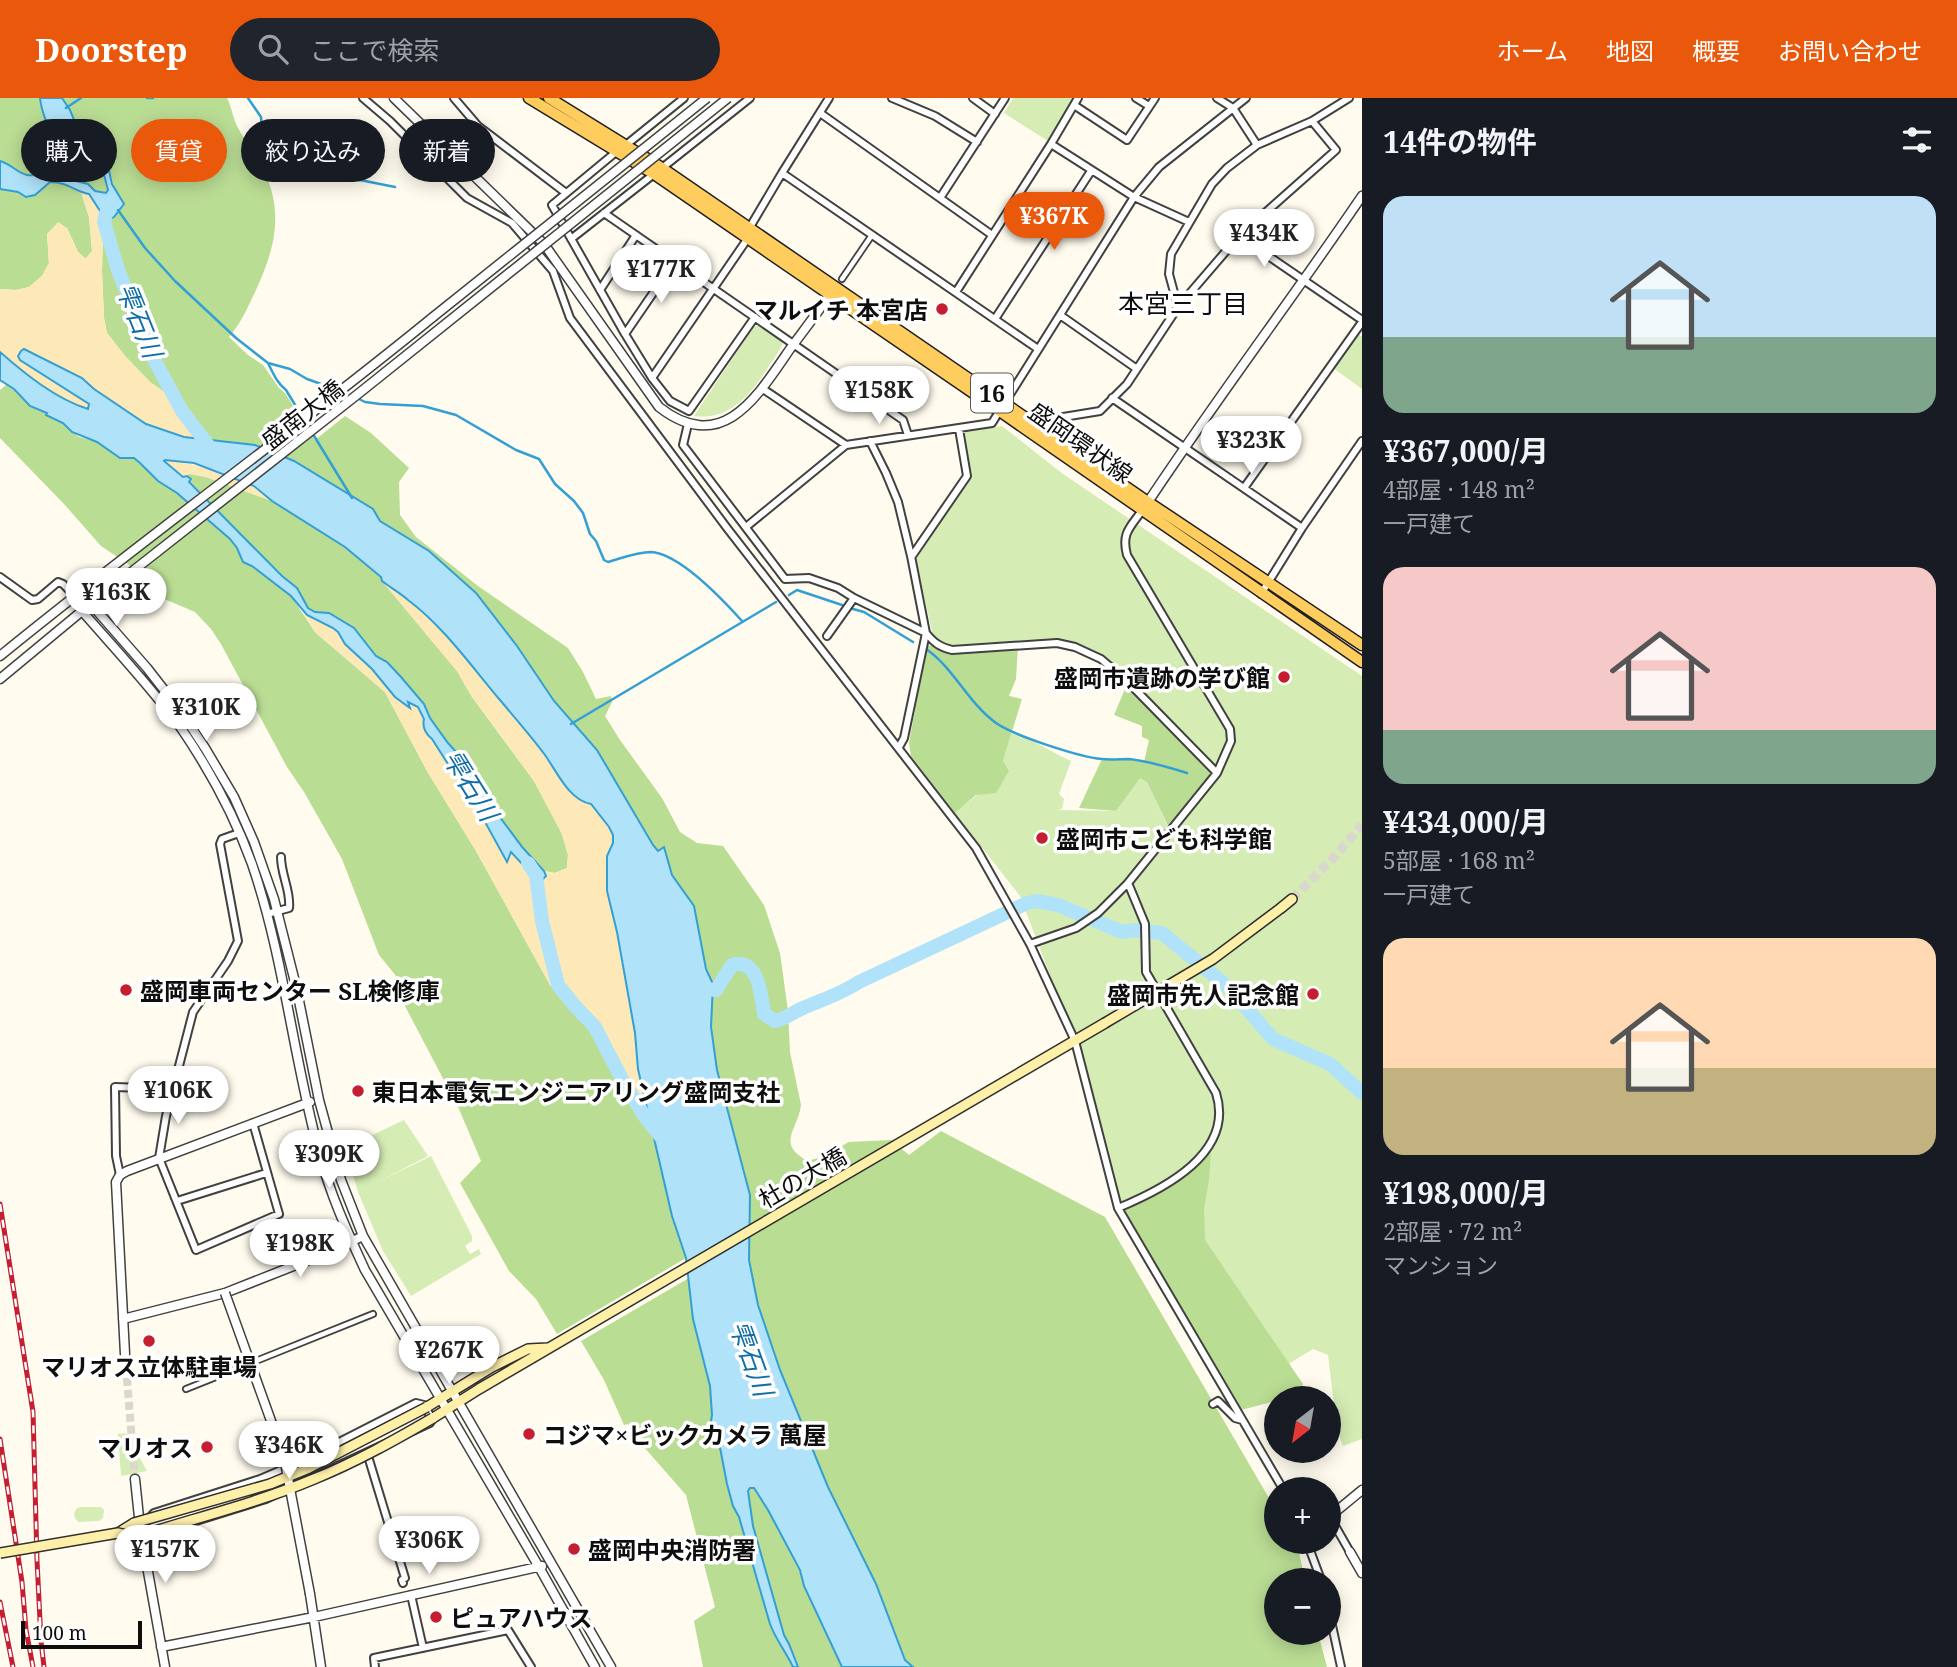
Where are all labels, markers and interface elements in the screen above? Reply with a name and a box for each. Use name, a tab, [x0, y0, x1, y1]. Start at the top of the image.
search box	[230, 18, 720, 81]
text: Doorstep	[35, 27, 188, 72]
icon: search	[254, 30, 292, 68]
text: ここで検索	[310, 32, 440, 68]
text: ホーム	[1497, 34, 1568, 67]
text: 地図	[1606, 34, 1654, 67]
text: 概要	[1692, 34, 1740, 67]
text: お問い合わせ	[1778, 34, 1922, 67]
chip: 購入	[21, 119, 117, 182]
chip: 賃貸	[131, 119, 227, 182]
chip: 絞り込み	[241, 119, 385, 182]
chip: 新着	[399, 119, 495, 182]
text: 14件の物件	[1383, 121, 1537, 162]
icon: filters	[1898, 121, 1936, 159]
pin: ¥367K	[1005, 192, 1103, 252]
text: ¥367K	[1020, 199, 1088, 231]
pin: ¥434K	[1215, 209, 1313, 269]
text: ¥434K	[1230, 216, 1298, 248]
icon: home	[1597, 242, 1723, 368]
pin: ¥177K	[612, 246, 710, 305]
text: ¥177K	[627, 252, 695, 284]
water label: 雫石川	[109, 277, 172, 366]
district label: 本宮三丁目	[1118, 285, 1248, 321]
place label: マルイチ 本宮店	[754, 293, 928, 326]
marker: マルイチ 本宮店	[934, 301, 950, 317]
pin: ¥158K	[830, 366, 928, 426]
street label: 盛南大橋	[254, 371, 350, 457]
text: ¥158K	[845, 373, 913, 405]
road number: 16	[971, 374, 1013, 412]
street label: 盛岡環状線	[1022, 394, 1140, 490]
pin: ¥323K	[1202, 416, 1300, 476]
text: ¥323K	[1217, 423, 1285, 455]
text: ¥367,000/月	[1383, 430, 1549, 471]
text: 4部屋 · 148 m²	[1383, 473, 1535, 505]
text: 一戸建て	[1383, 507, 1475, 539]
pin: ¥163K	[67, 568, 165, 628]
text: ¥163K	[82, 575, 150, 607]
icon: home	[1597, 613, 1723, 739]
place label: 盛岡市遺跡の学び館	[1054, 661, 1270, 694]
marker: 盛岡市遺跡の学び館	[1276, 669, 1292, 685]
pin: ¥310K	[157, 684, 255, 743]
text: ¥310K	[172, 690, 240, 722]
water label: 雫石川	[435, 742, 509, 830]
text: ¥434,000/月	[1383, 801, 1549, 842]
place label: 盛岡市こども科学館	[1056, 822, 1272, 855]
marker: 盛岡市こども科学館	[1034, 830, 1050, 846]
text: 5部屋 · 168 m²	[1383, 844, 1535, 876]
text: 一戸建て	[1383, 878, 1475, 910]
place label: 盛岡車両センター SL検修庫	[140, 974, 440, 1007]
place label: 盛岡市先人記念館	[1107, 978, 1299, 1011]
marker: 盛岡車両センター SL検修庫	[118, 982, 134, 998]
icon: home	[1597, 984, 1723, 1110]
marker: 盛岡市先人記念館	[1305, 986, 1321, 1002]
pin: ¥106K	[129, 1066, 227, 1126]
text: ¥106K	[144, 1073, 212, 1105]
place label: 東日本電気エンジニアリング盛岡支社	[372, 1075, 780, 1108]
marker: 東日本電気エンジニアリング盛岡支社	[350, 1083, 366, 1099]
pin: ¥309K	[280, 1130, 378, 1190]
text: ¥309K	[295, 1137, 363, 1169]
street label: 杜の大橋	[752, 1139, 852, 1215]
text: ¥198,000/月	[1383, 1172, 1549, 1213]
text: 2部屋 · 72 m²	[1383, 1215, 1522, 1247]
pin: ¥198K	[251, 1220, 349, 1279]
text: ¥198K	[266, 1226, 334, 1258]
text: マンション	[1383, 1249, 1498, 1281]
water label: 雫石川	[722, 1315, 783, 1404]
pin: ¥267K	[400, 1326, 498, 1386]
marker: マリオス立体駐車場	[141, 1333, 157, 1349]
text: ¥267K	[415, 1333, 483, 1365]
place label: マリオス立体駐車場	[41, 1350, 257, 1383]
north arrow	[1264, 1386, 1340, 1463]
map controls	[1264, 1386, 1341, 1645]
place label: コジマ×ビックカメラ 萬屋	[543, 1418, 827, 1451]
pin: ¥346K	[240, 1422, 338, 1481]
marker: コジマ×ビックカメラ 萬屋	[521, 1426, 537, 1442]
text: ¥346K	[255, 1428, 323, 1460]
place label: マリオス	[97, 1431, 193, 1464]
marker: マリオス	[199, 1439, 215, 1455]
button: +	[1264, 1477, 1341, 1554]
pin: ¥306K	[380, 1516, 478, 1576]
text: ¥306K	[395, 1523, 463, 1555]
pin: ¥157K	[116, 1526, 214, 1585]
text: ¥157K	[131, 1532, 199, 1564]
place label: 盛岡中央消防署	[588, 1533, 756, 1566]
marker: 盛岡中央消防署	[566, 1541, 582, 1557]
button: −	[1264, 1568, 1341, 1645]
place label: ピュアハウス	[450, 1601, 593, 1634]
marker: ピュアハウス	[428, 1609, 444, 1625]
scale bar	[21, 1618, 142, 1650]
text: 100 m	[32, 1620, 87, 1646]

